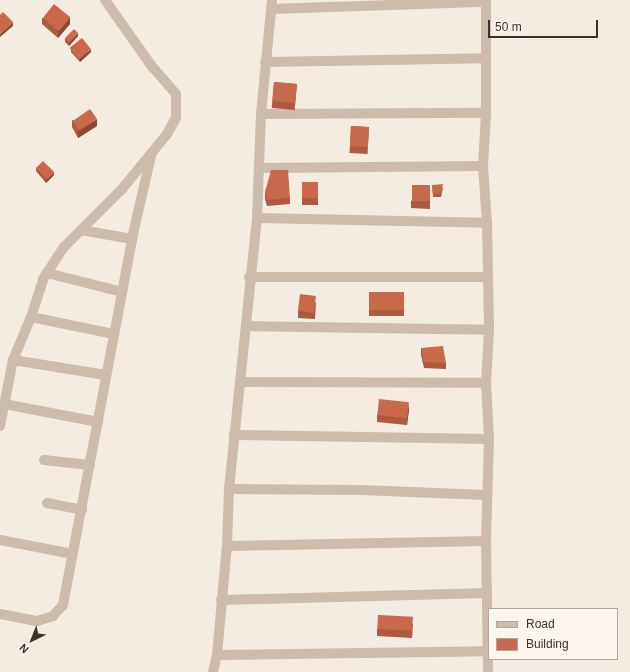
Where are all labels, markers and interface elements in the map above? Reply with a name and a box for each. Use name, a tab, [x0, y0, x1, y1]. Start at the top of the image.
scale bar	[490, 12, 600, 38]
text: 50 m	[495, 20, 522, 34]
legend	[488, 608, 618, 660]
text: Road	[526, 617, 555, 631]
north arrow	[12, 620, 52, 660]
text: Building	[526, 637, 569, 651]
text: N	[17, 642, 31, 656]

